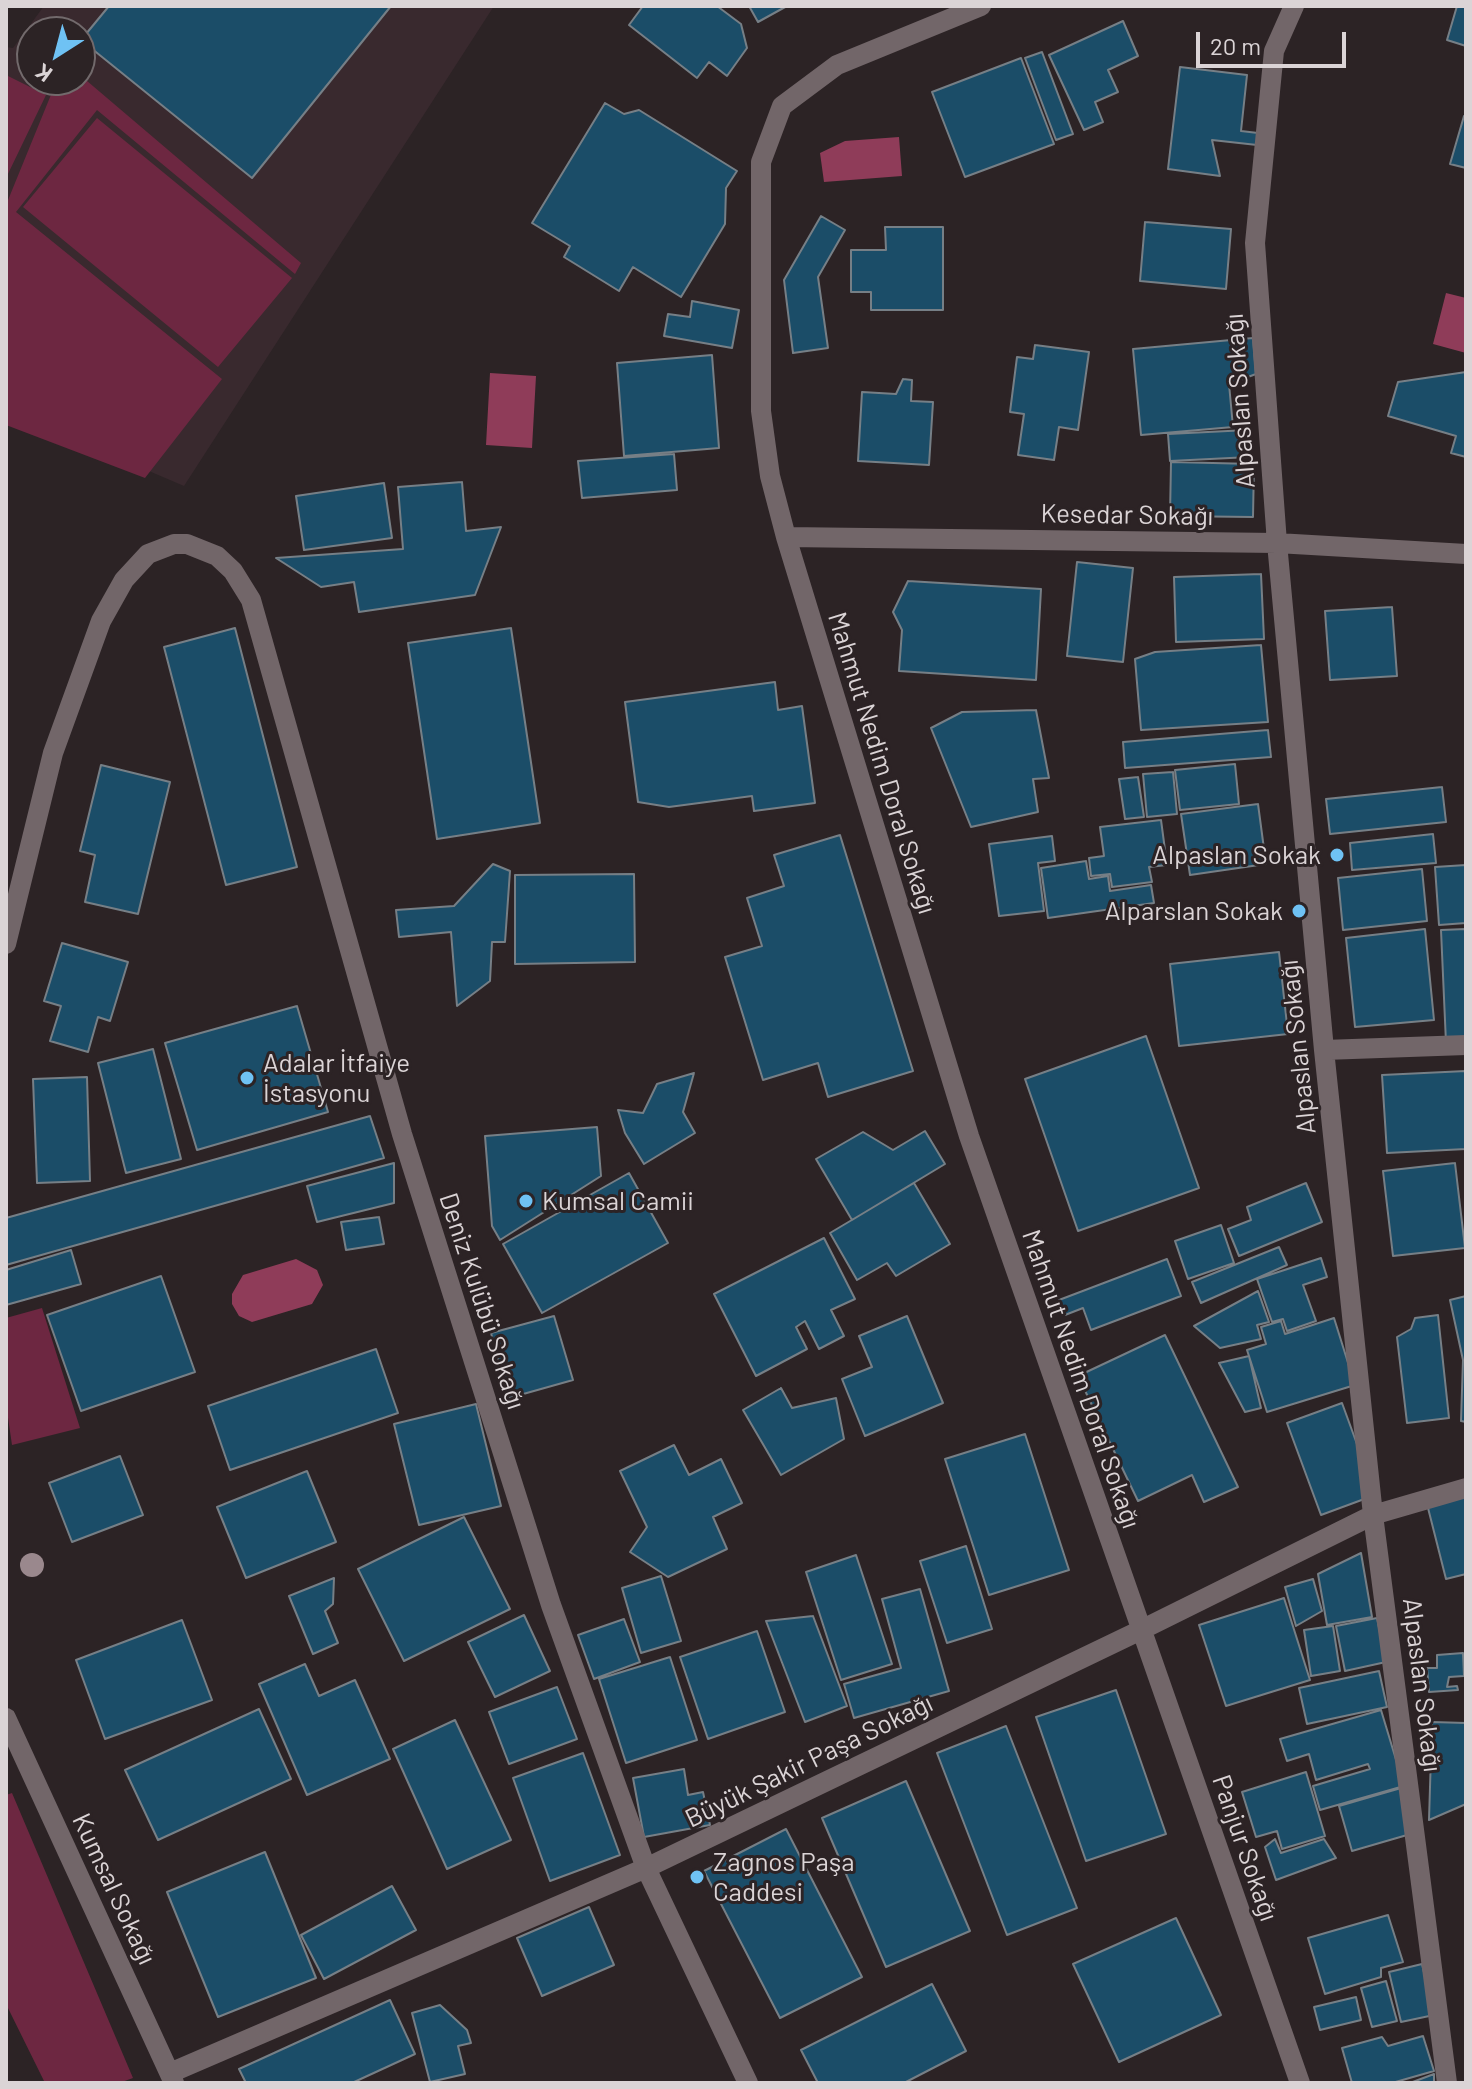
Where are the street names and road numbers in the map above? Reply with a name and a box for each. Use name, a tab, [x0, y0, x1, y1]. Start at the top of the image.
street label: Alpaslan Sokağı	[1218, 313, 1262, 489]
street label: Kesedar Sokağı	[1040, 498, 1214, 532]
street label: Mahmut Nedim Doral Sokağı	[821, 608, 943, 918]
street label: Alpaslan Sokağı	[1273, 958, 1323, 1136]
street label: Deniz Kulübü Sokağı	[432, 1189, 532, 1413]
street label: Mahmut Nedim Doral Sokağı	[1015, 1226, 1147, 1532]
street label: Alpaslan Sokağı	[1396, 1596, 1448, 1774]
street label: Büyük Şakir Paşa Sokağı	[680, 1687, 938, 1835]
street label: Panjur Sokağı	[1205, 1771, 1285, 1925]
street label: Kumsal Sokağı	[65, 1808, 163, 1970]

